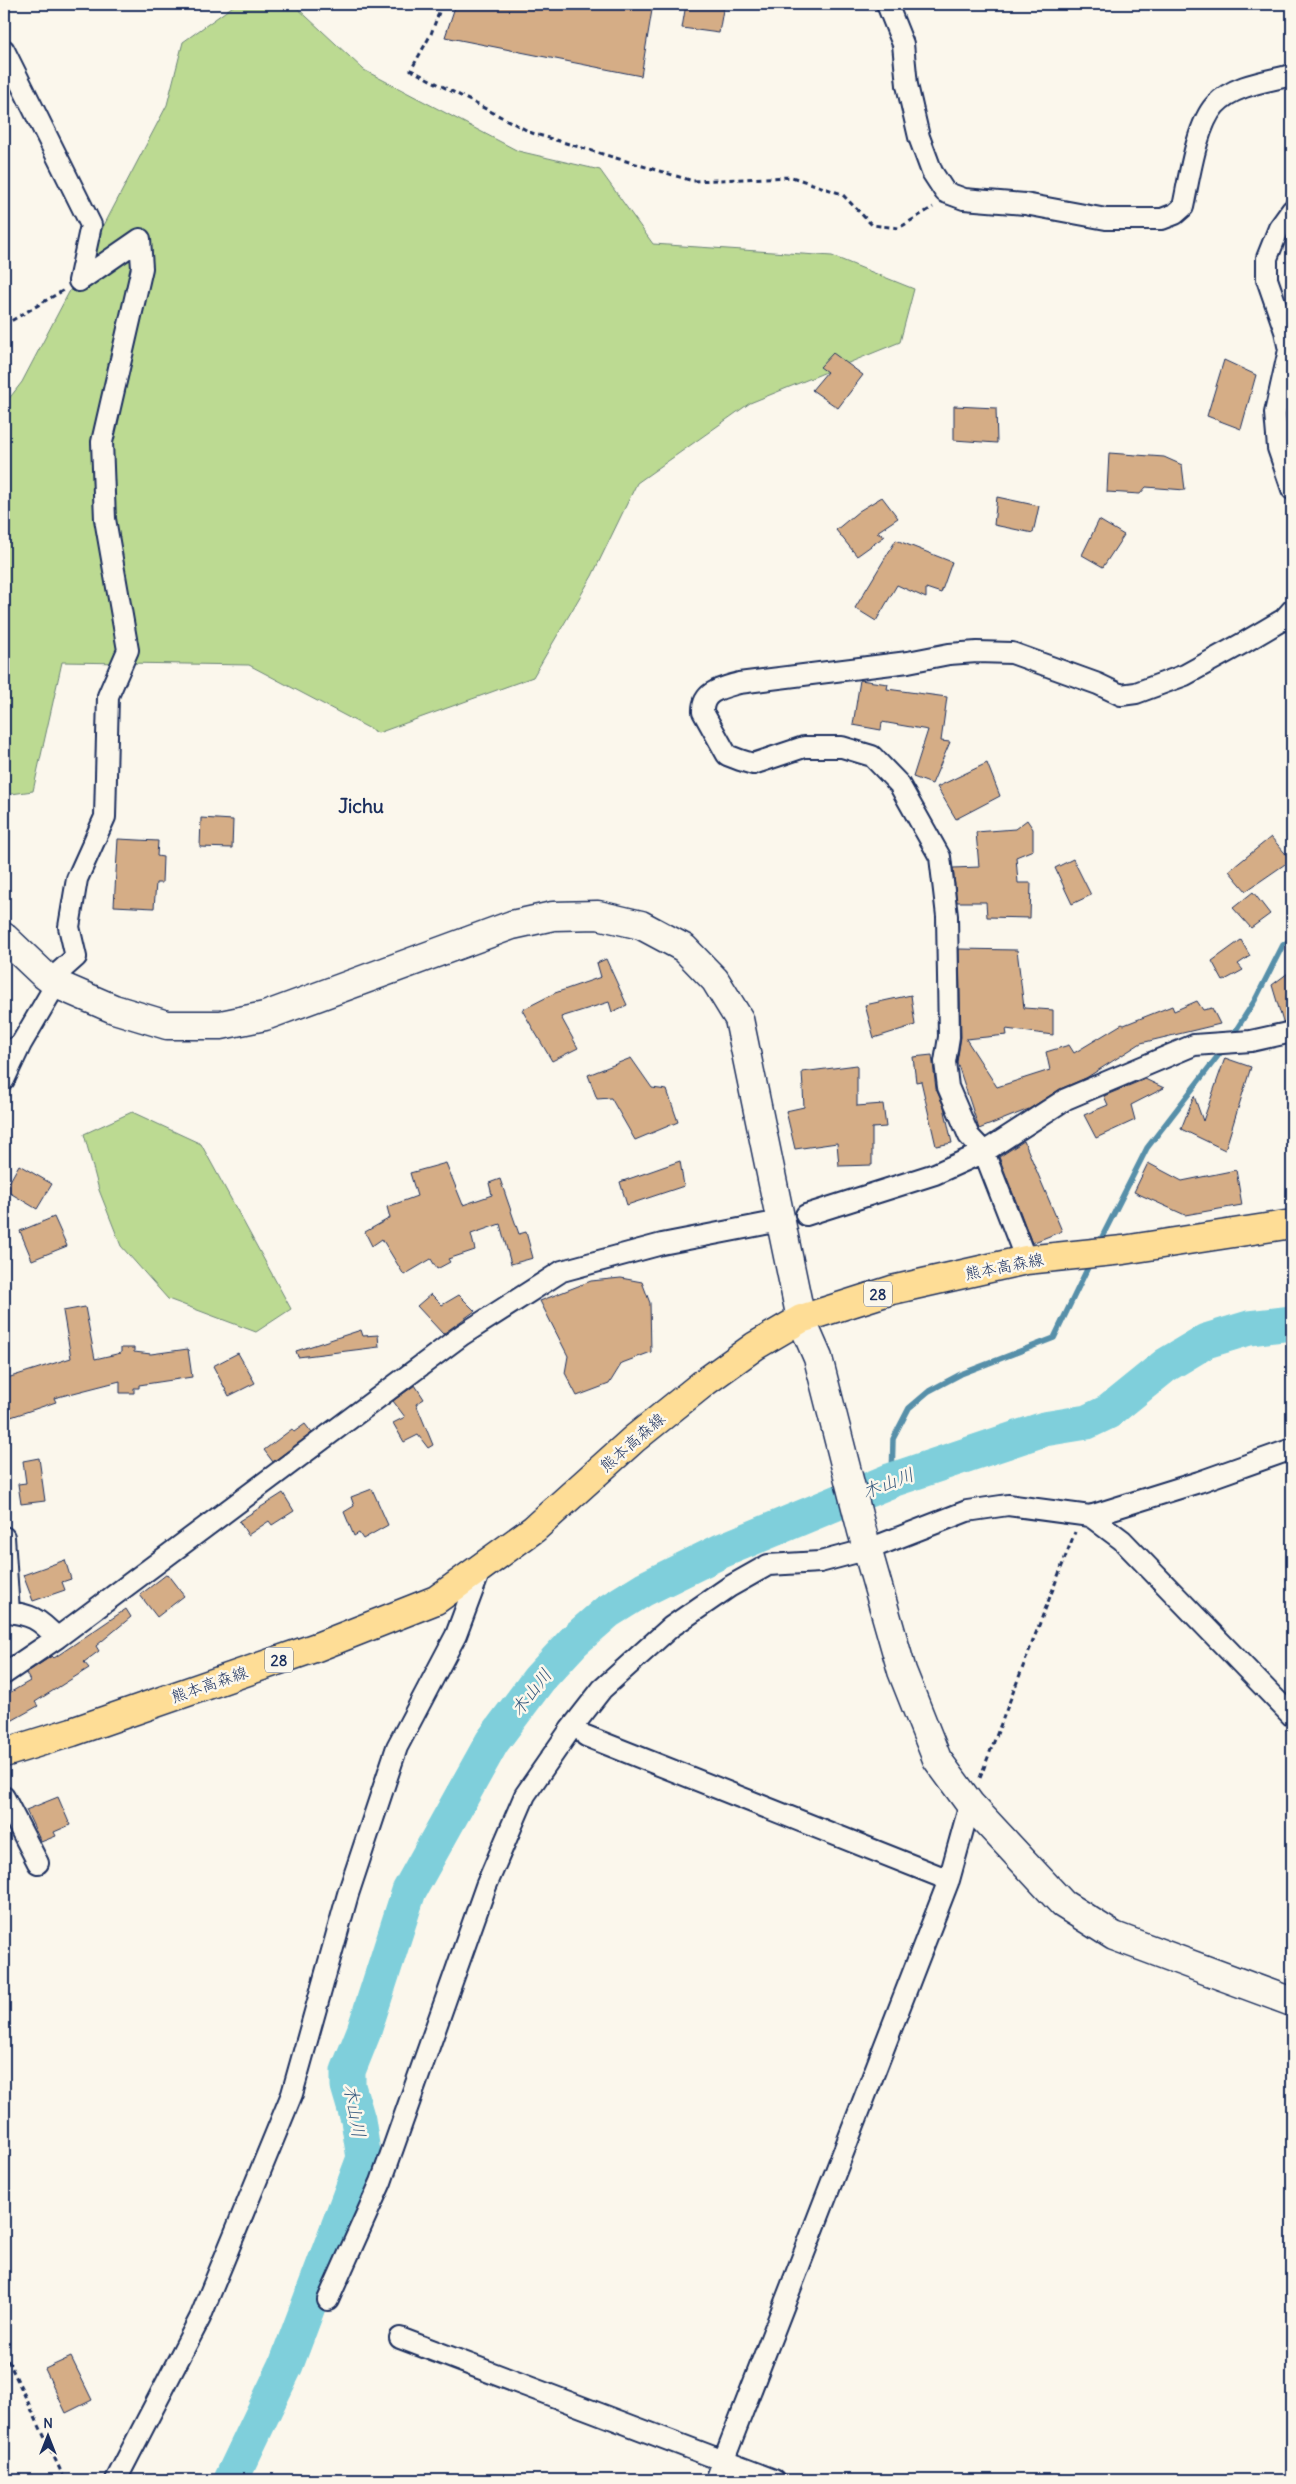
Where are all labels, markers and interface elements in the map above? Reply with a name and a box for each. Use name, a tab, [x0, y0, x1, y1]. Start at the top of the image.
district label: Jichu	[338, 794, 384, 818]
street label: 熊本高森線	[963, 1249, 1045, 1283]
road number: 28	[864, 1282, 892, 1306]
street label: 熊本高森線	[595, 1408, 669, 1476]
water label: 木山川	[859, 1463, 917, 1503]
road number: 28	[265, 1648, 293, 1672]
street label: 熊本高森線	[168, 1662, 250, 1706]
water label: 木山川	[505, 1664, 557, 1720]
water label: 木山川	[339, 2082, 371, 2140]
north arrow	[22, 2412, 72, 2462]
text: N	[43, 2414, 53, 2432]

